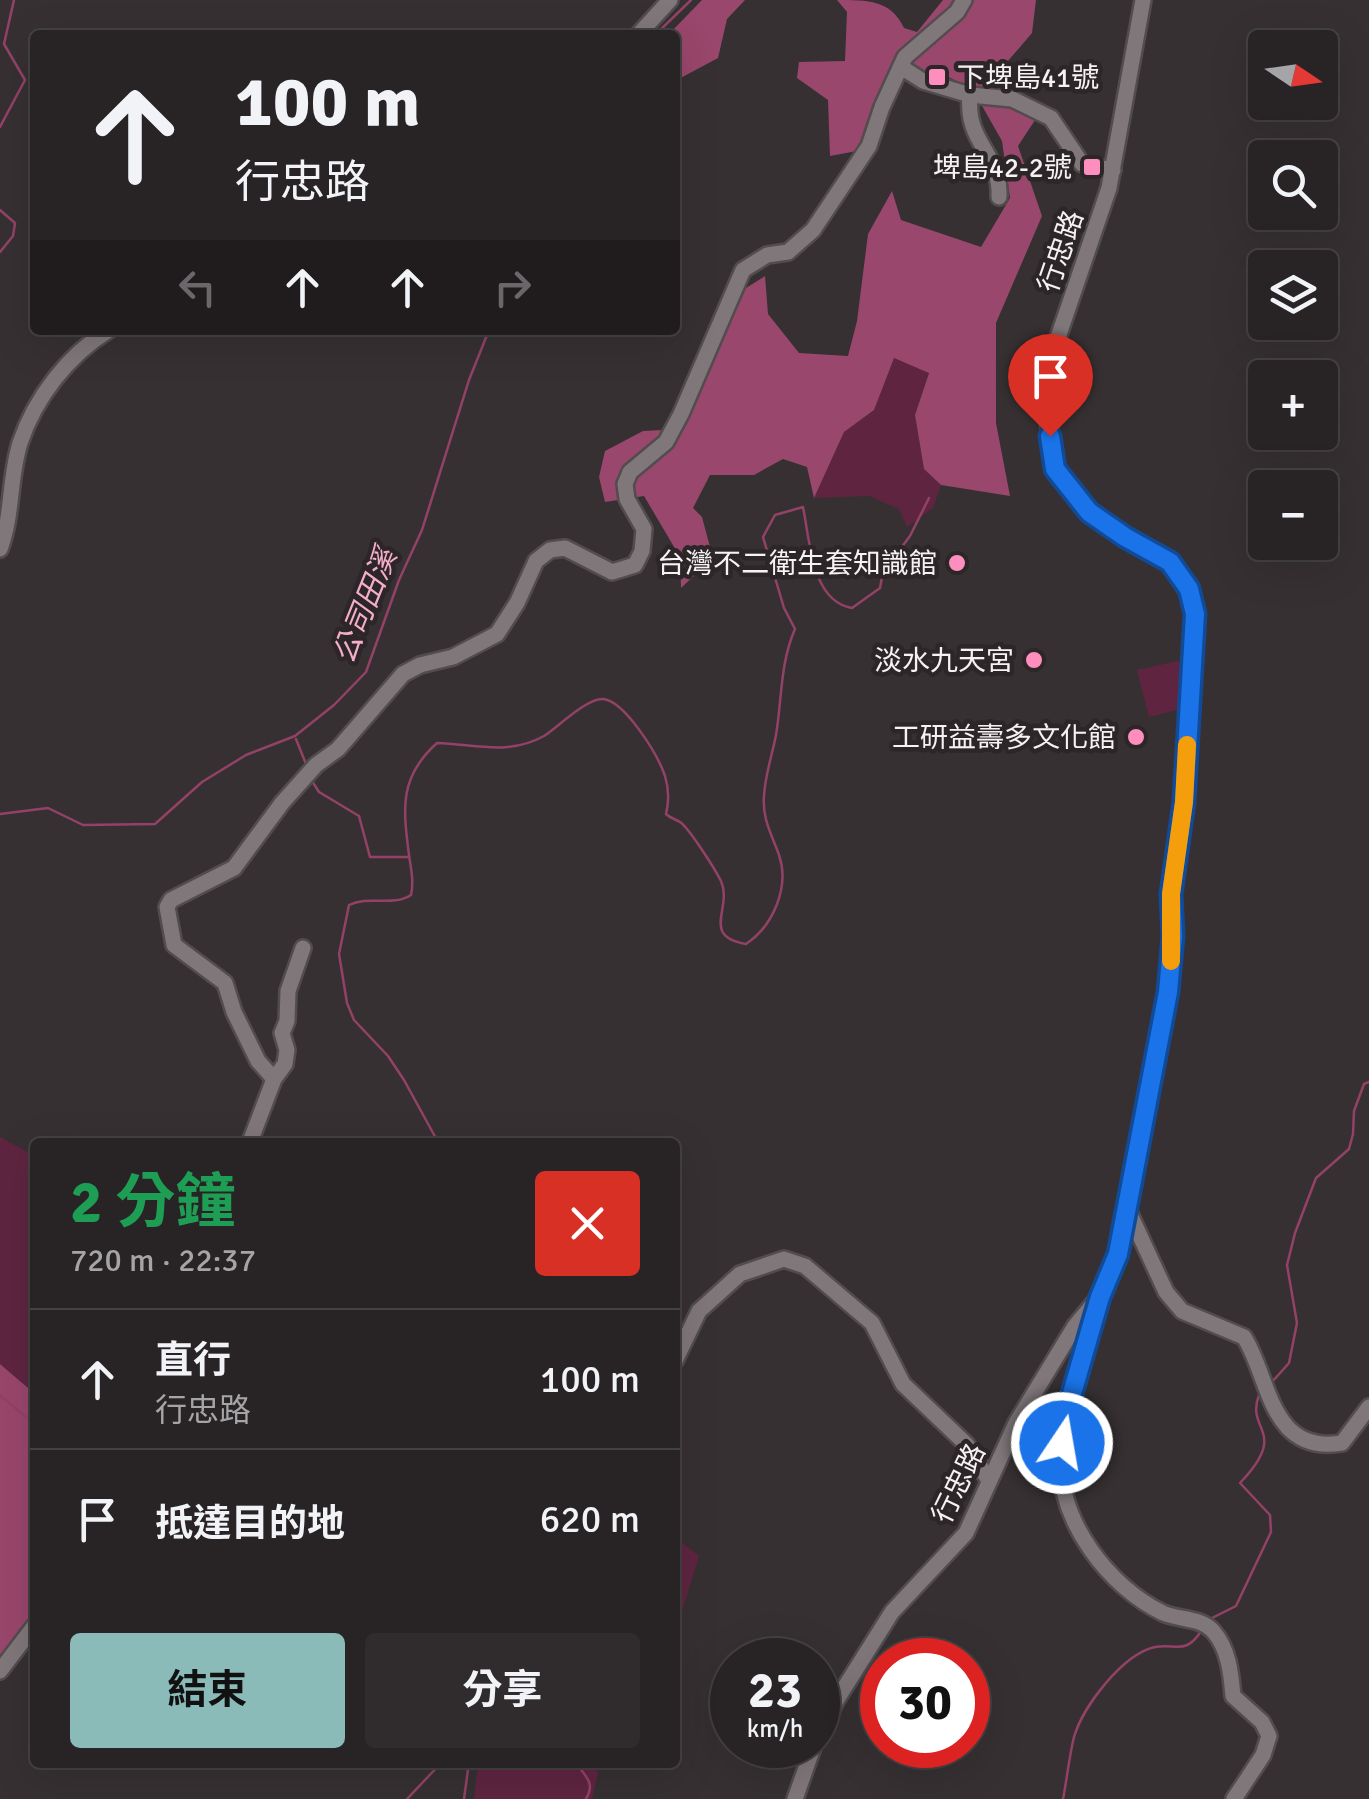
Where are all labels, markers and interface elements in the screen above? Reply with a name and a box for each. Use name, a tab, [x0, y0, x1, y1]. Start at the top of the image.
north arrow	[1248, 30, 1338, 120]
map controls	[1248, 30, 1338, 560]
text: 100 m	[235, 59, 420, 145]
place label: 下埤島41號	[957, 61, 1099, 95]
marker: 下埤島41號	[926, 66, 948, 88]
icon: ahead	[70, 70, 200, 200]
button: search	[1248, 140, 1338, 230]
place label: 埤島42-2號	[933, 151, 1072, 185]
text: 行忠路	[235, 155, 370, 210]
marker: 埤島42-2號	[1081, 156, 1103, 178]
street label: 行忠路	[1031, 206, 1091, 297]
button: layers	[1248, 250, 1338, 340]
icon: left	[170, 260, 225, 315]
icon: ahead	[275, 260, 330, 315]
icon: ahead	[380, 260, 435, 315]
icon: right	[485, 260, 540, 315]
pin	[1008, 334, 1093, 437]
icon: arrive	[1023, 349, 1078, 404]
button: +	[1248, 360, 1338, 450]
button: −	[1248, 470, 1338, 560]
water label: 公司田溪	[326, 540, 407, 669]
place label: 台灣不二衛生套知識館	[657, 547, 937, 581]
marker: 台灣不二衛生套知識館	[946, 552, 968, 574]
place label: 淡水九天宮	[874, 644, 1014, 678]
marker: 淡水九天宮	[1023, 649, 1045, 671]
place label: 工研益壽多文化館	[892, 721, 1116, 755]
marker: 工研益壽多文化館	[1125, 726, 1147, 748]
text: 2 分鐘	[70, 1166, 236, 1240]
button: close	[535, 1171, 640, 1276]
text: 720 m · 22:37	[70, 1241, 256, 1280]
text: 直行	[155, 1337, 231, 1384]
icon: ahead	[70, 1352, 125, 1407]
text: 100 m	[540, 1356, 640, 1403]
text: 行忠路	[155, 1391, 251, 1430]
position arrow	[1010, 1391, 1114, 1495]
street label: 行忠路	[925, 1438, 993, 1529]
icon: arrive	[70, 1492, 125, 1547]
text: 620 m	[540, 1496, 640, 1543]
text: 抵達目的地	[155, 1500, 345, 1547]
button: 結束	[70, 1633, 345, 1748]
button: 分享	[365, 1633, 640, 1748]
speed limit sign: 30	[860, 1638, 990, 1768]
text: 23	[748, 1660, 802, 1722]
text: km/h	[747, 1713, 803, 1744]

